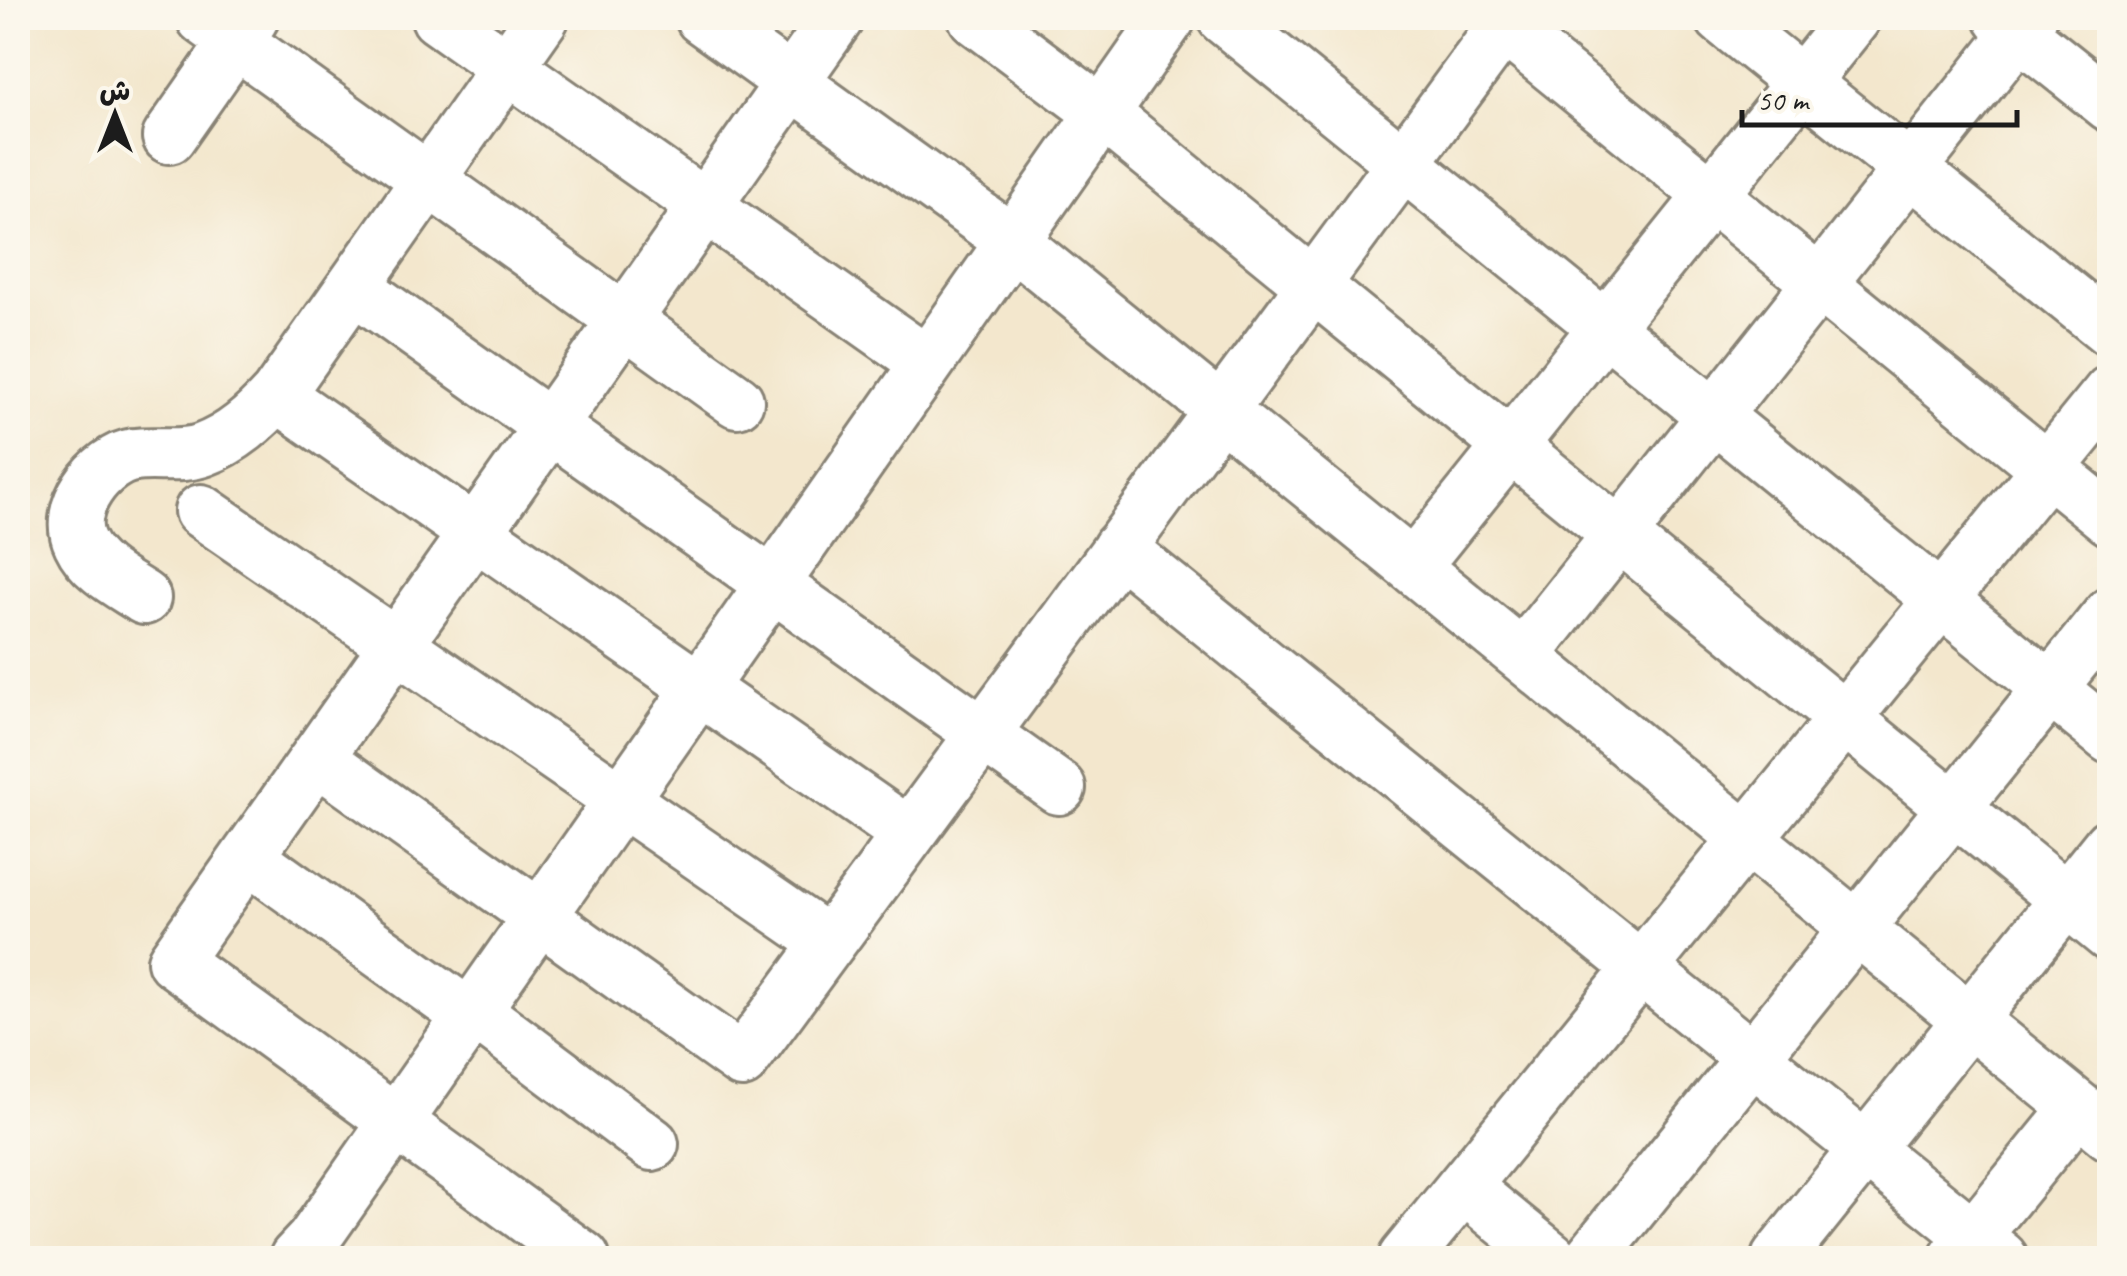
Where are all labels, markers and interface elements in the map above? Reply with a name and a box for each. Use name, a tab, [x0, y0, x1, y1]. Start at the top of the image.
north arrow	[65, 65, 165, 165]
scale bar	[1742, 65, 2017, 127]
text: ش	[100, 73, 130, 108]
text: 50 m	[1757, 81, 1810, 119]

